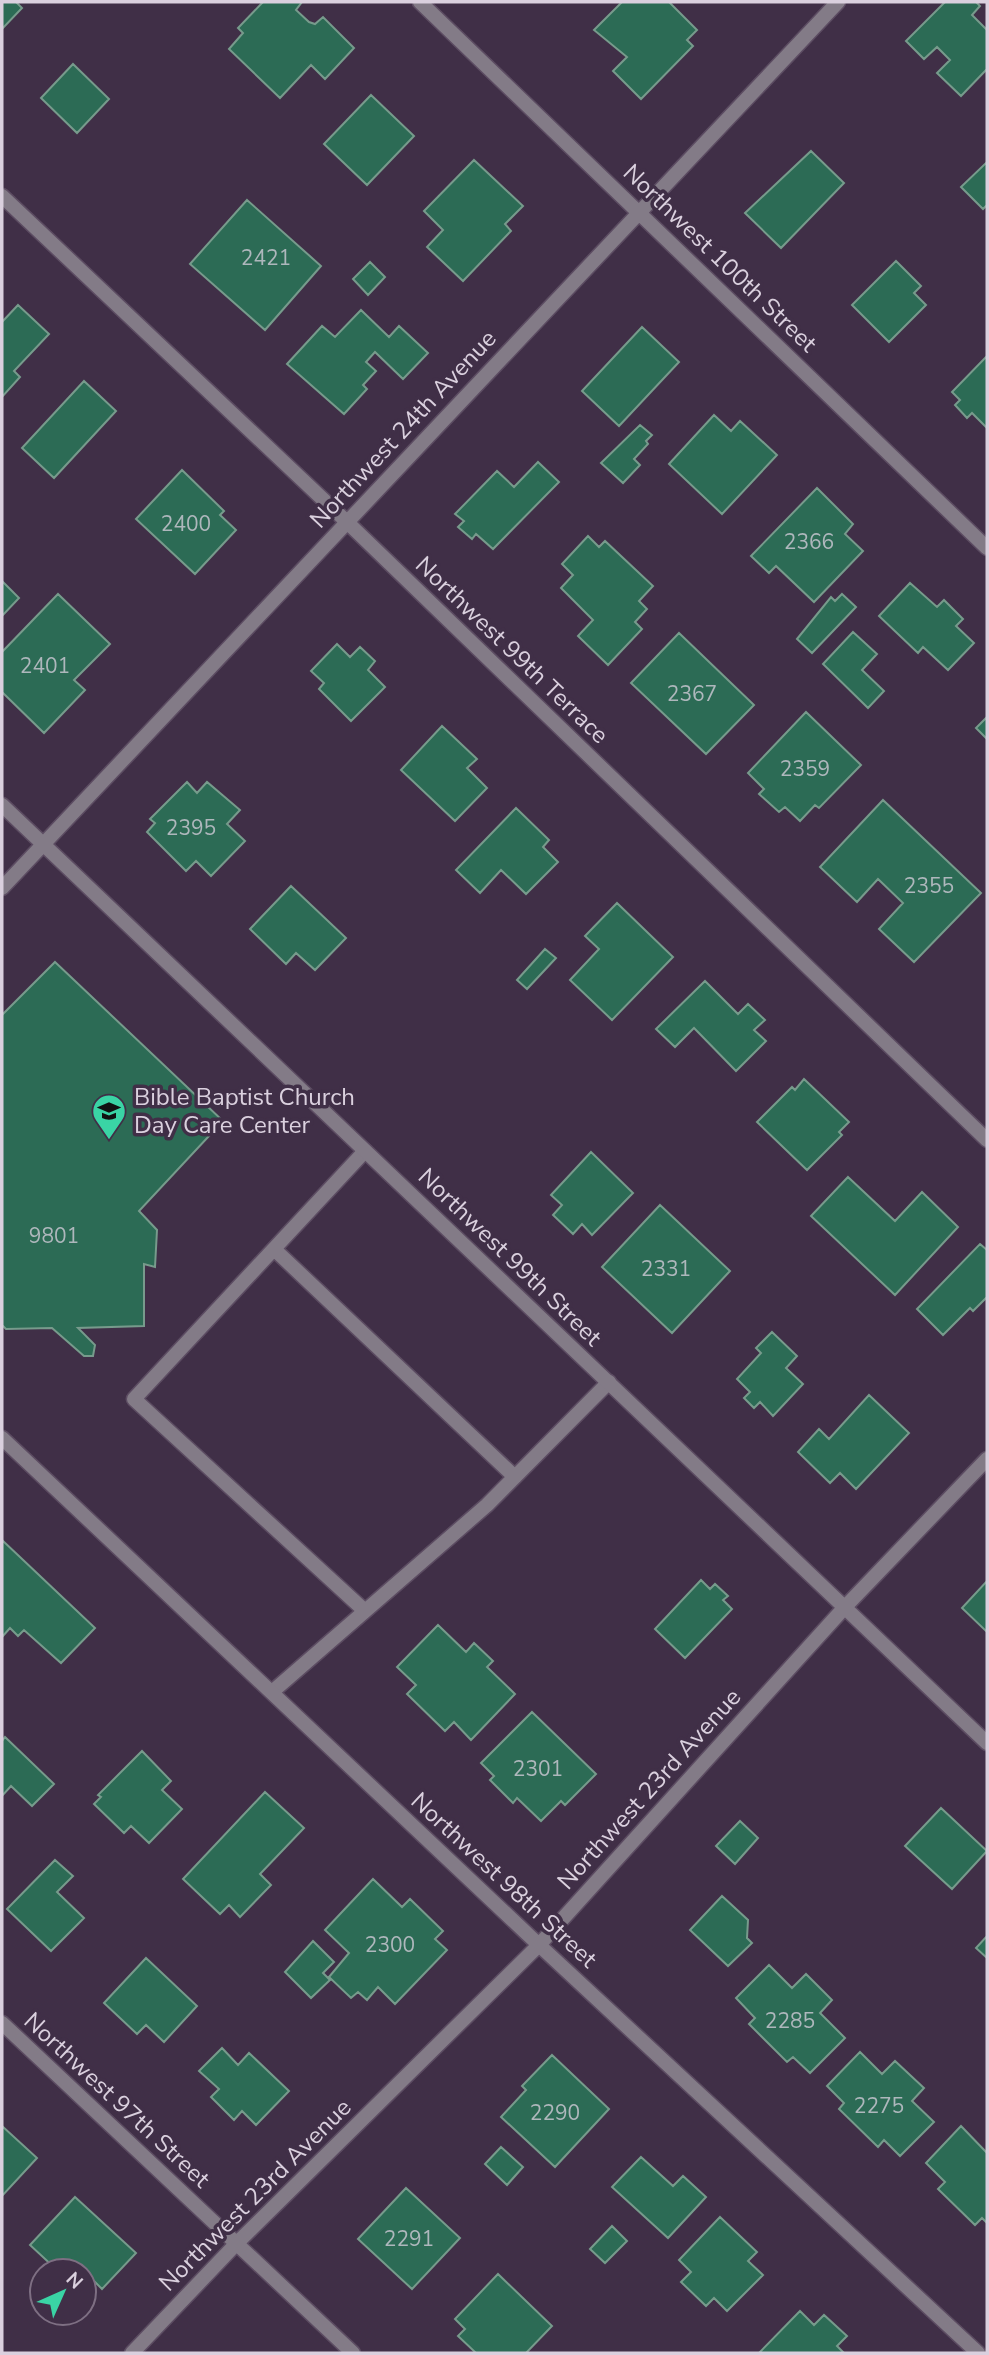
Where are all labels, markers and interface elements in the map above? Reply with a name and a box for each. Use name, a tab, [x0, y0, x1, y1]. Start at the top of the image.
street label: Northwest 100th Street	[616, 157, 824, 359]
house number: 2421	[241, 244, 291, 272]
street label: Northwest 24th Avenue	[303, 323, 503, 535]
house number: 2400	[161, 510, 211, 538]
house number: 2366	[784, 528, 834, 556]
street label: Northwest 99th Terrace	[409, 549, 615, 751]
house number: 2401	[20, 652, 70, 680]
house number: 2367	[667, 680, 717, 708]
house number: 2359	[780, 755, 830, 783]
house number: 2395	[166, 814, 216, 842]
house number: 2355	[904, 872, 954, 900]
place label: Bible Baptist Church Day Care Center	[134, 1081, 355, 1141]
school or university icon: Bible Baptist Church Day Care Center	[90, 1092, 128, 1141]
street label: Northwest 99th Street	[411, 1161, 609, 1353]
house number: 9801	[29, 1222, 79, 1250]
house number: 2331	[641, 1255, 691, 1283]
street label: Northwest 23rd Avenue	[550, 1682, 748, 1896]
house number: 2301	[513, 1755, 563, 1783]
street label: Northwest 98th Street	[404, 1785, 604, 1975]
house number: 2300	[365, 1931, 415, 1959]
street label: Northwest 97th Street	[17, 2005, 217, 2195]
house number: 2285	[765, 2007, 815, 2035]
street label: Northwest 23rd Avenue	[152, 2092, 358, 2298]
house number: 2275	[854, 2092, 904, 2120]
house number: 2290	[530, 2099, 580, 2127]
house number: 2291	[384, 2225, 434, 2253]
north arrow	[28, 2257, 98, 2327]
text: N	[60, 2266, 89, 2295]

